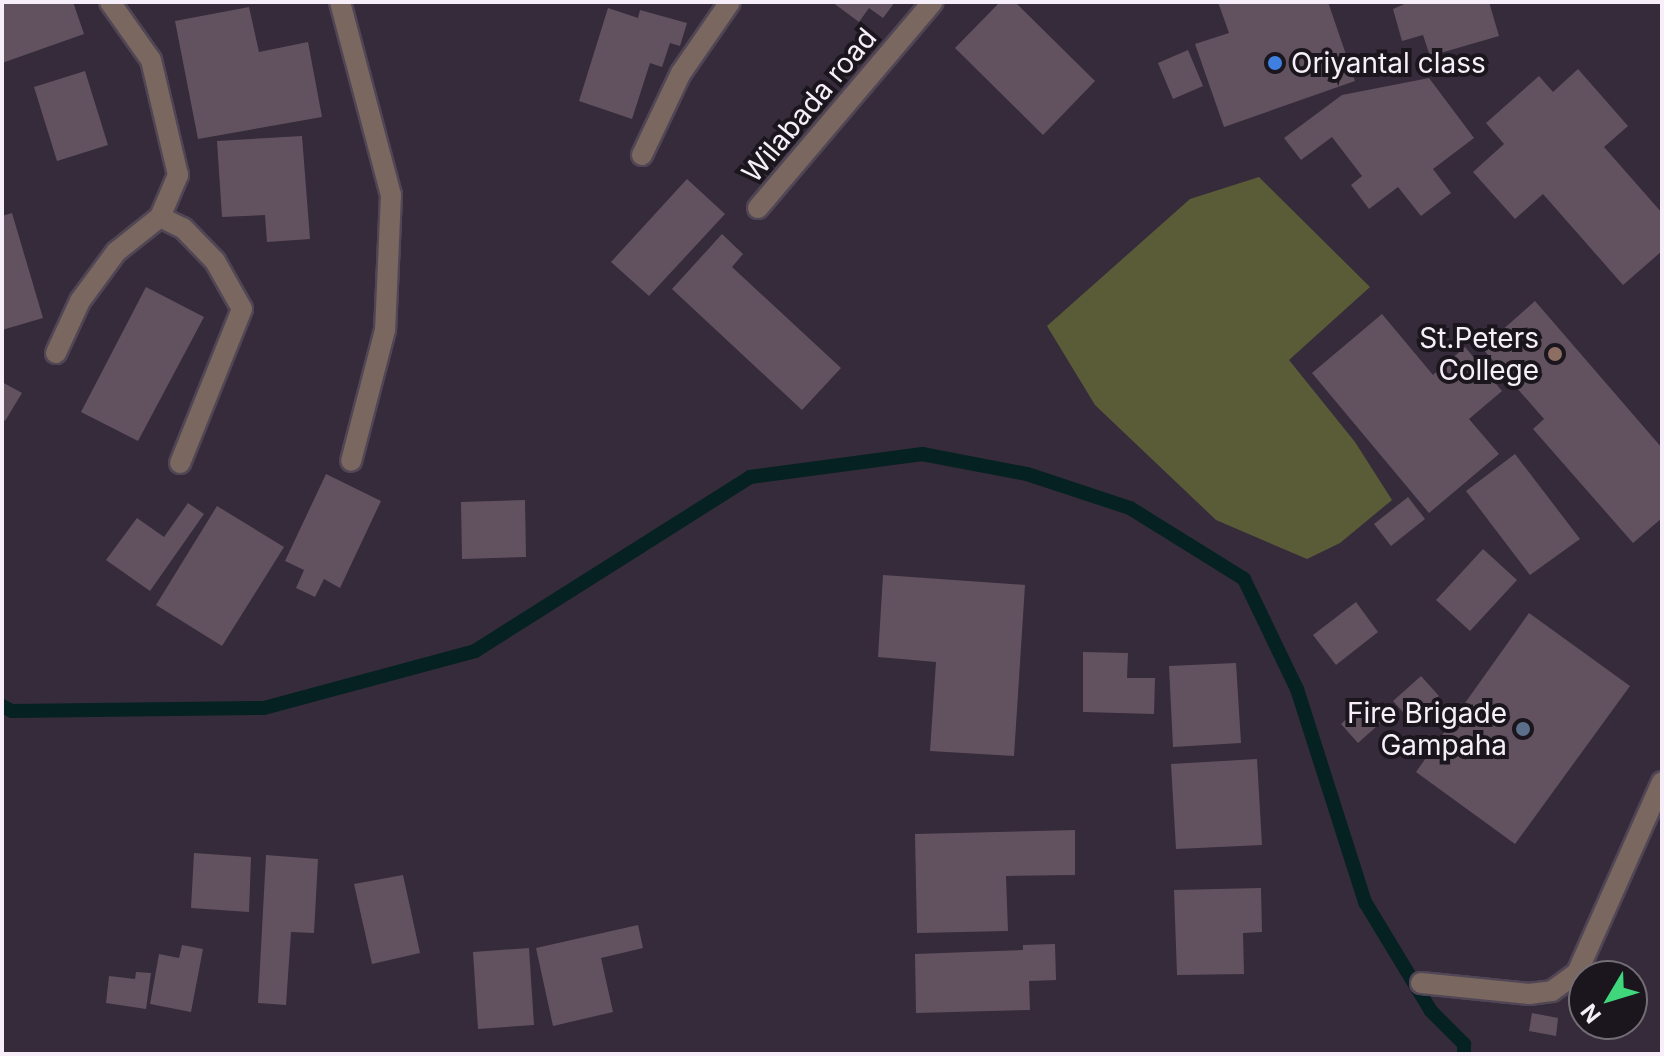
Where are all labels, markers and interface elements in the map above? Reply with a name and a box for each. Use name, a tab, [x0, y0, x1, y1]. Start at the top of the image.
street label: Wilabada road	[735, 21, 883, 189]
place label: Oriyantal class	[1291, 46, 1486, 80]
marker: Oriyantal class	[1266, 54, 1284, 72]
place label: St.Peters College	[1419, 321, 1539, 387]
marker: St.Peters College	[1546, 345, 1564, 363]
place label: Fire Brigade Gampaha	[1347, 696, 1507, 762]
marker: Fire Brigade Gampaha	[1514, 720, 1532, 738]
north arrow	[1568, 960, 1648, 1040]
text: N	[1575, 999, 1606, 1028]

